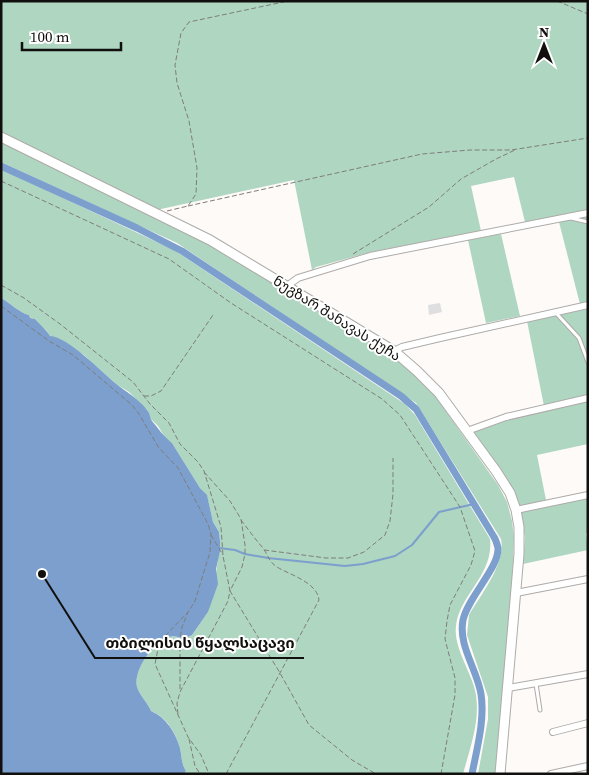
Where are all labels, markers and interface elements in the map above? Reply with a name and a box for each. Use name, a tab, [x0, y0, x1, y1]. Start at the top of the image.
scale bar	[22, 20, 121, 52]
north arrow	[519, 20, 569, 70]
text: N	[539, 22, 549, 42]
text: 100 m	[30, 26, 70, 47]
street label: ნუგზარ შანავას ქუჩა	[269, 270, 405, 366]
callout: თბილისის წყალსაცავი	[95, 628, 304, 658]
text: თბილისის წყალსაცავი	[106, 632, 295, 653]

